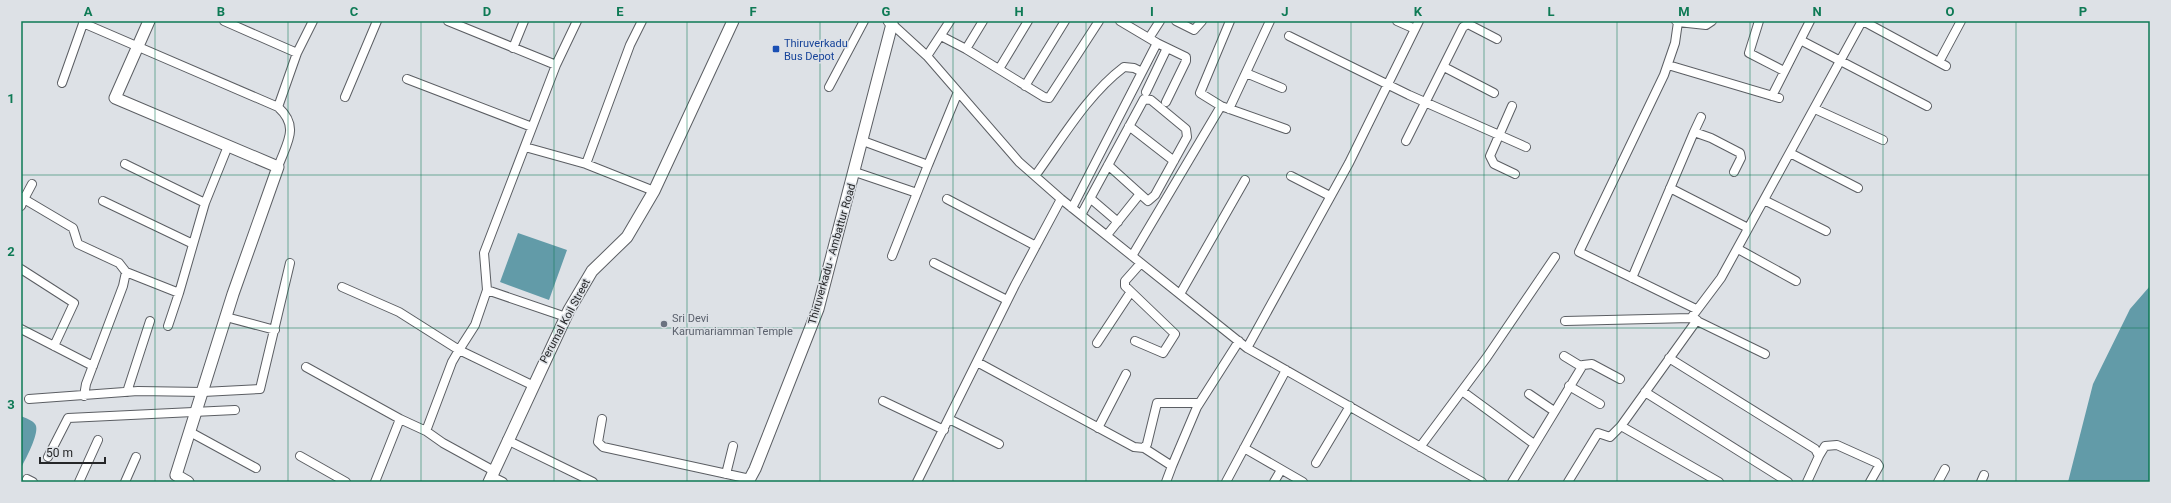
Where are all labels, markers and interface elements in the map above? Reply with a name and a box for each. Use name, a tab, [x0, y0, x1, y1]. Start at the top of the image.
text: A	[84, 4, 93, 19]
text: B	[217, 4, 225, 19]
text: C	[350, 4, 359, 19]
text: D	[483, 4, 491, 19]
text: E	[616, 4, 624, 19]
text: F	[749, 4, 757, 19]
text: G	[882, 4, 891, 19]
text: H	[1014, 4, 1024, 19]
text: I	[1150, 4, 1154, 19]
text: J	[1281, 4, 1289, 19]
text: K	[1414, 4, 1423, 19]
text: L	[1547, 4, 1555, 19]
text: M	[1678, 4, 1690, 19]
text: N	[1812, 4, 1822, 19]
text: O	[1946, 4, 1955, 19]
text: P	[2079, 4, 2087, 19]
place label: Thiruverkadu Bus Depot	[784, 37, 848, 63]
marker: Thiruverkadu Bus Depot	[771, 44, 781, 54]
text: 1	[7, 91, 15, 106]
street label: Thiruverkadu - Ambattur Road	[806, 182, 858, 326]
text: 2	[7, 244, 15, 259]
street label: Perumal Koil Street	[537, 276, 593, 365]
place label: Sri Devi Karumariamman Temple	[672, 312, 793, 338]
marker: Sri Devi Karumariamman Temple	[659, 319, 669, 329]
text: 3	[7, 397, 15, 412]
scale bar	[40, 439, 105, 465]
text: 50 m	[46, 446, 73, 460]

